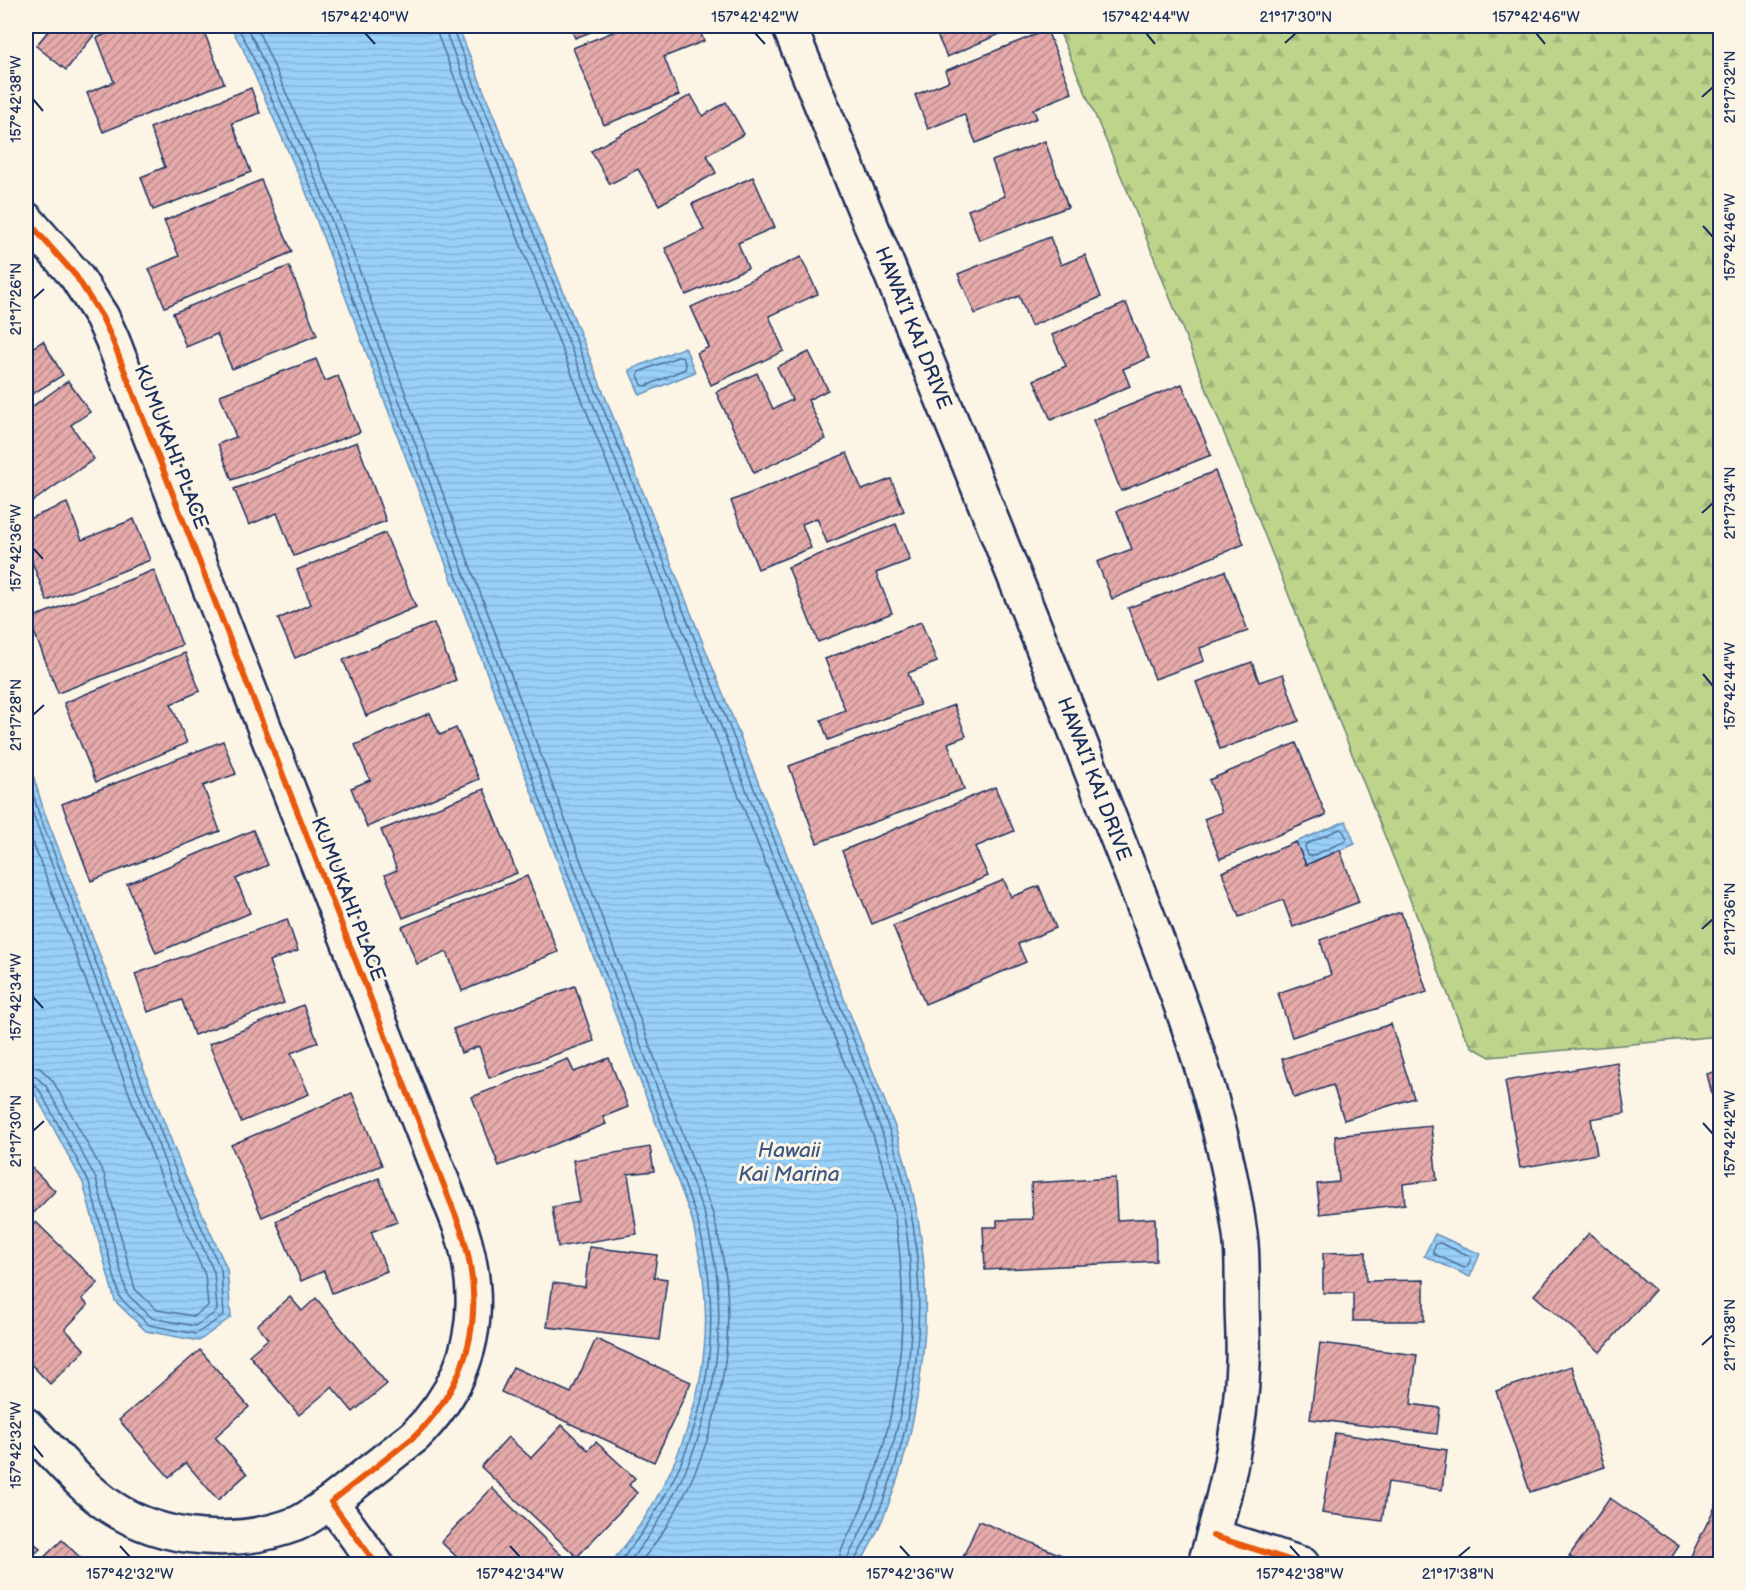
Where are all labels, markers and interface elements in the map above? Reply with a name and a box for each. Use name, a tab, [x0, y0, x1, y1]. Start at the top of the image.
text: 157°42'40"W	[321, 8, 409, 27]
text: 157°42'42"W	[711, 8, 799, 27]
text: 157°42'44"W	[1102, 8, 1190, 27]
text: 21°17'30"N	[1260, 8, 1332, 27]
text: 157°42'46"W	[1492, 8, 1580, 27]
text: 21°17'32"N	[1721, 51, 1740, 123]
text: 157°42'38"W	[7, 55, 26, 143]
text: 157°42'46"W	[1721, 193, 1740, 281]
street label: HAWAI’I KAI DRIVE	[869, 243, 957, 413]
text: 21°17'26"N	[7, 263, 26, 335]
street label: KUMUKAHI PLACE	[129, 362, 213, 532]
text: 21°17'34"N	[1721, 466, 1740, 540]
text: 157°42'36"W	[7, 504, 26, 592]
text: 157°42'44"W	[1721, 642, 1740, 730]
text: 21°17'28"N	[7, 679, 26, 751]
street label: HAWAI’I KAI DRIVE	[1052, 694, 1136, 864]
street label: KUMUKAHI PLACE	[306, 814, 390, 984]
text: 21°17'36"N	[1721, 882, 1740, 956]
text: 157°42'34"W	[7, 953, 26, 1041]
text: 157°42'42"W	[1721, 1090, 1740, 1178]
text: 21°17'30"N	[7, 1095, 26, 1167]
water label: Hawaii Kai Marina	[738, 1138, 840, 1187]
text: 21°17'38"N	[1721, 1299, 1740, 1371]
text: 157°42'32"W	[7, 1401, 26, 1489]
text: 157°42'32"W	[86, 1565, 174, 1584]
text: 157°42'34"W	[476, 1565, 564, 1584]
text: 157°42'36"W	[866, 1565, 954, 1584]
text: 157°42'38"W	[1256, 1565, 1344, 1584]
text: 21°17'38"N	[1422, 1565, 1494, 1584]

